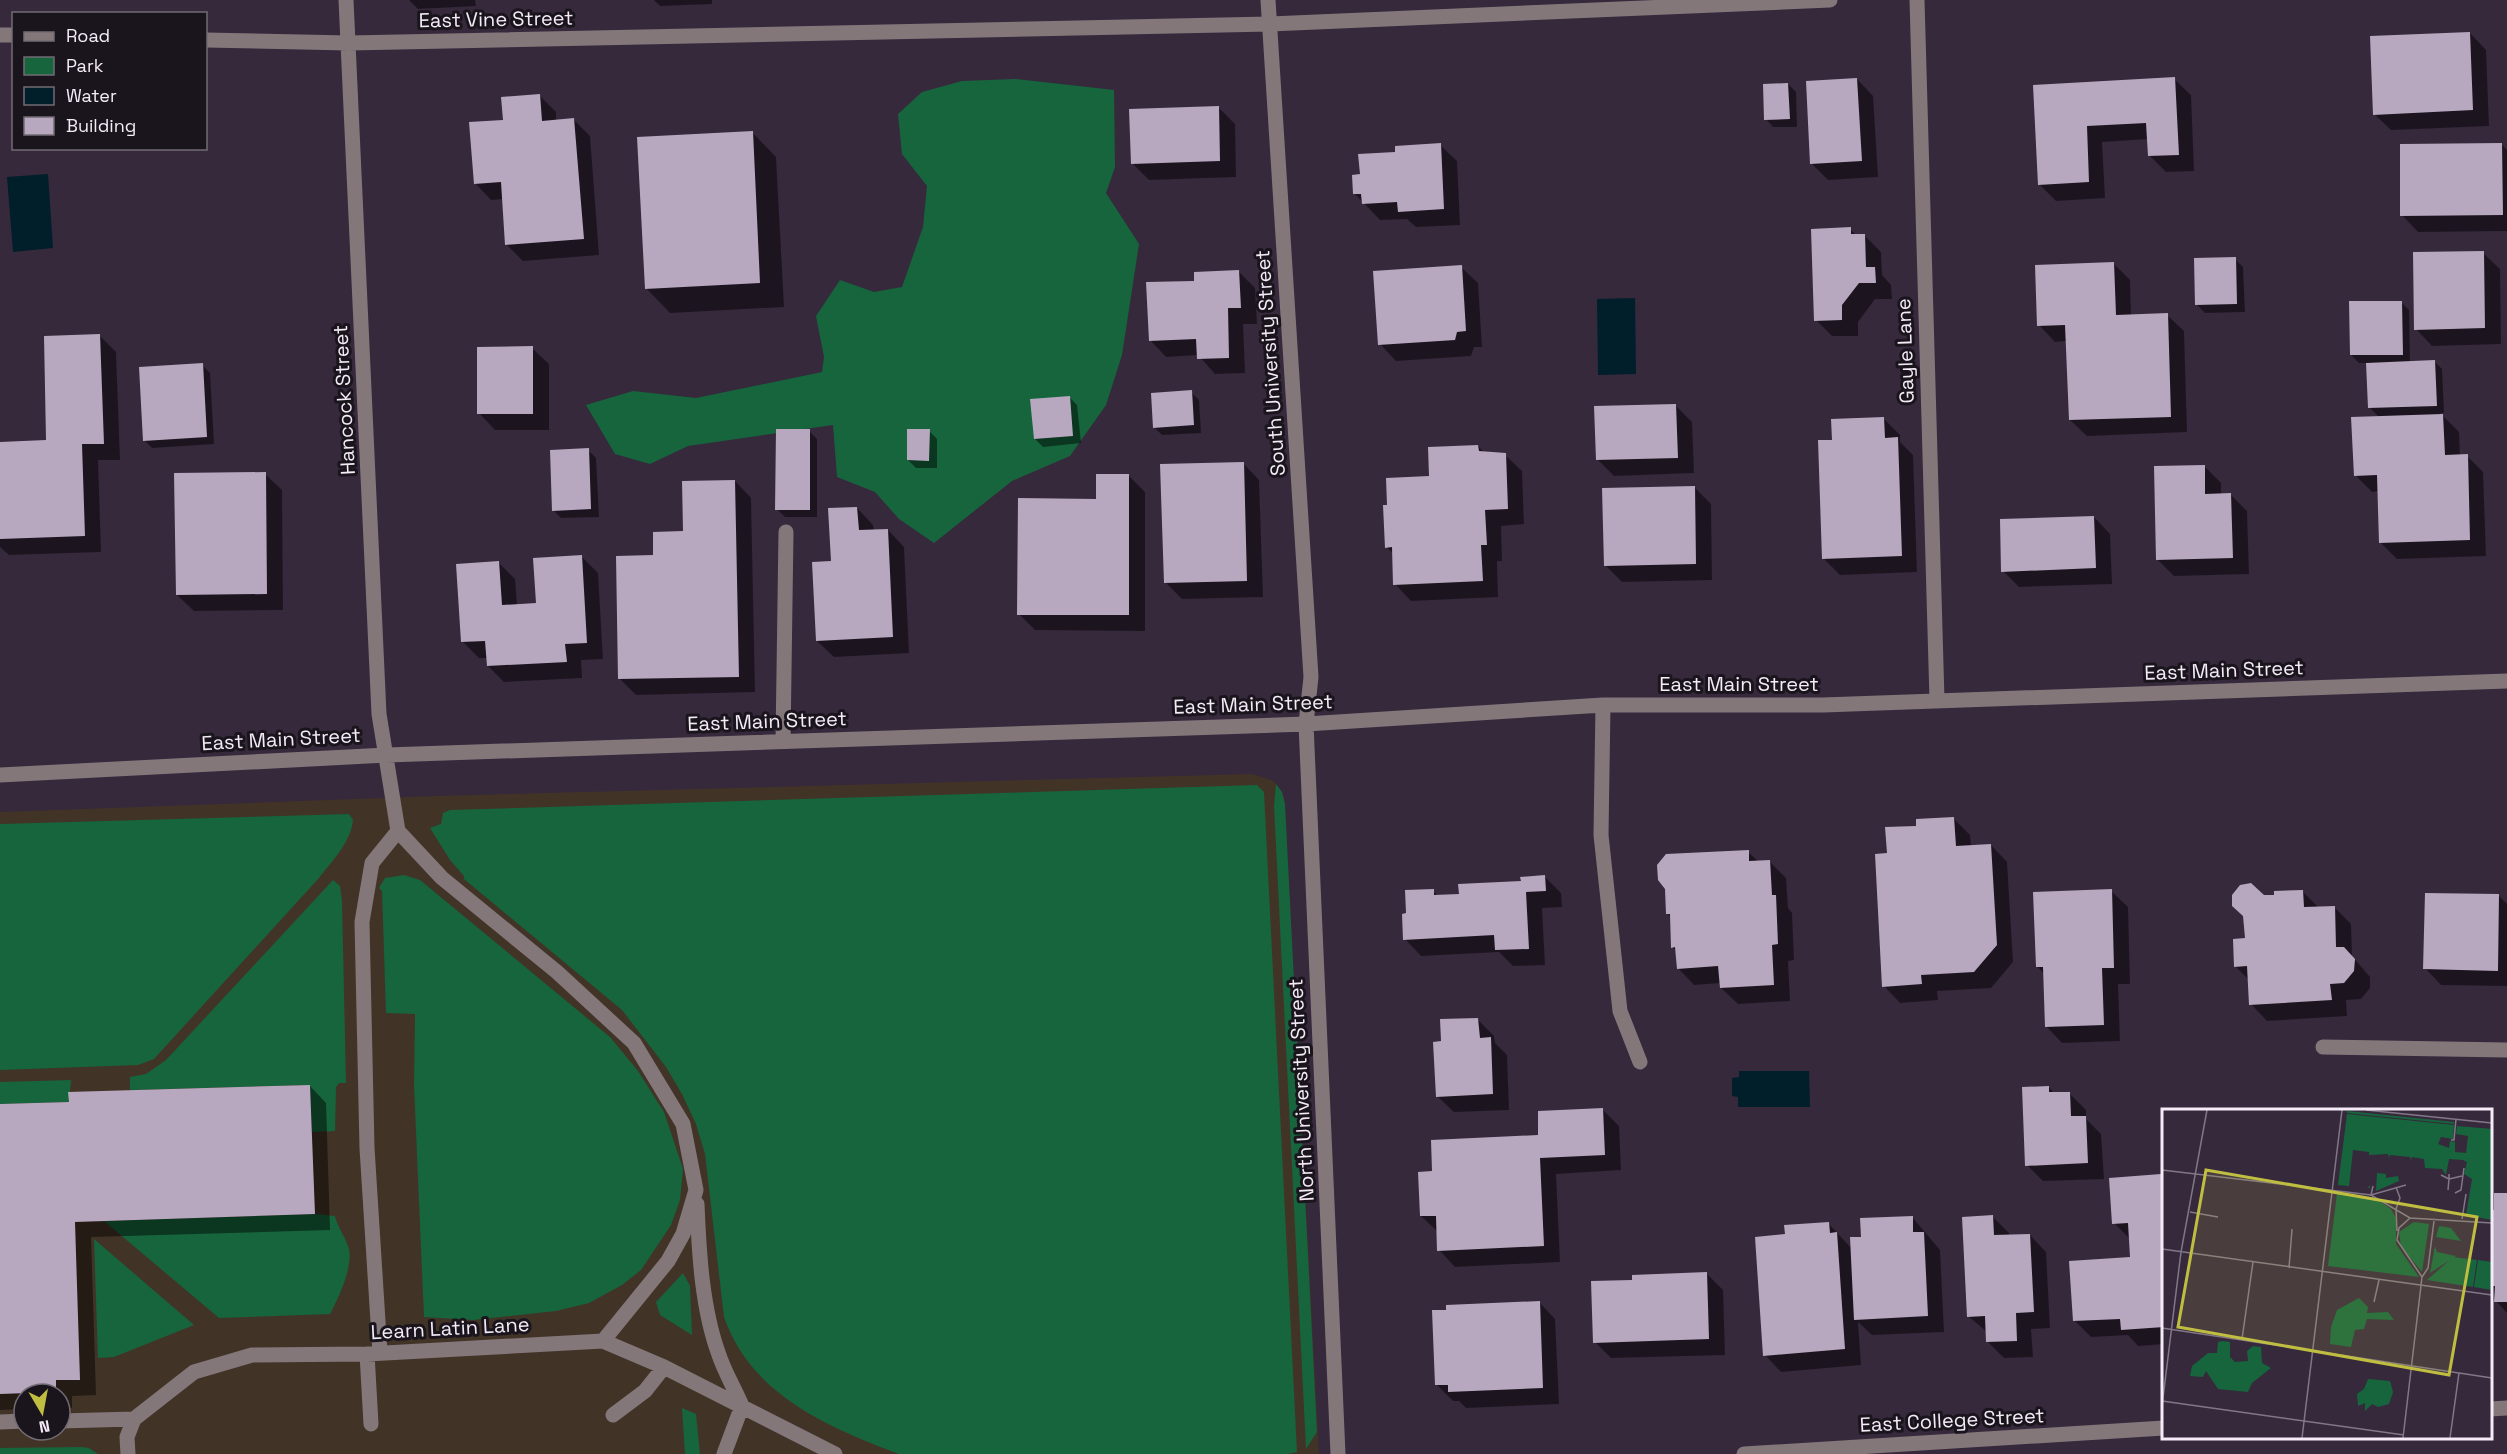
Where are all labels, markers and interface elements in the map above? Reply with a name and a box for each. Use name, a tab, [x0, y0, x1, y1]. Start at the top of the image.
street label: East Vine Street	[418, 5, 574, 33]
legend	[12, 12, 207, 150]
text: Road	[66, 24, 110, 47]
text: Park	[66, 54, 104, 77]
text: Water	[66, 84, 117, 107]
text: Building	[66, 114, 136, 137]
street label: South University Street	[1249, 249, 1291, 477]
street label: Gayle Lane	[1890, 298, 1920, 404]
street label: Hancock Street	[327, 324, 361, 476]
street label: East Main Street	[2144, 654, 2304, 686]
street label: East Main Street	[1659, 671, 1819, 697]
street label: East Main Street	[1173, 688, 1333, 720]
street label: East Main Street	[687, 705, 847, 737]
street label: East Main Street	[201, 722, 361, 756]
street label: North University Street	[1282, 978, 1320, 1202]
inset map	[2162, 1109, 2492, 1439]
street label: Learn Latin Lane	[370, 1311, 530, 1345]
north arrow	[12, 1382, 72, 1442]
street label: East College Street	[1859, 1402, 2045, 1438]
text: N	[37, 1415, 52, 1438]

